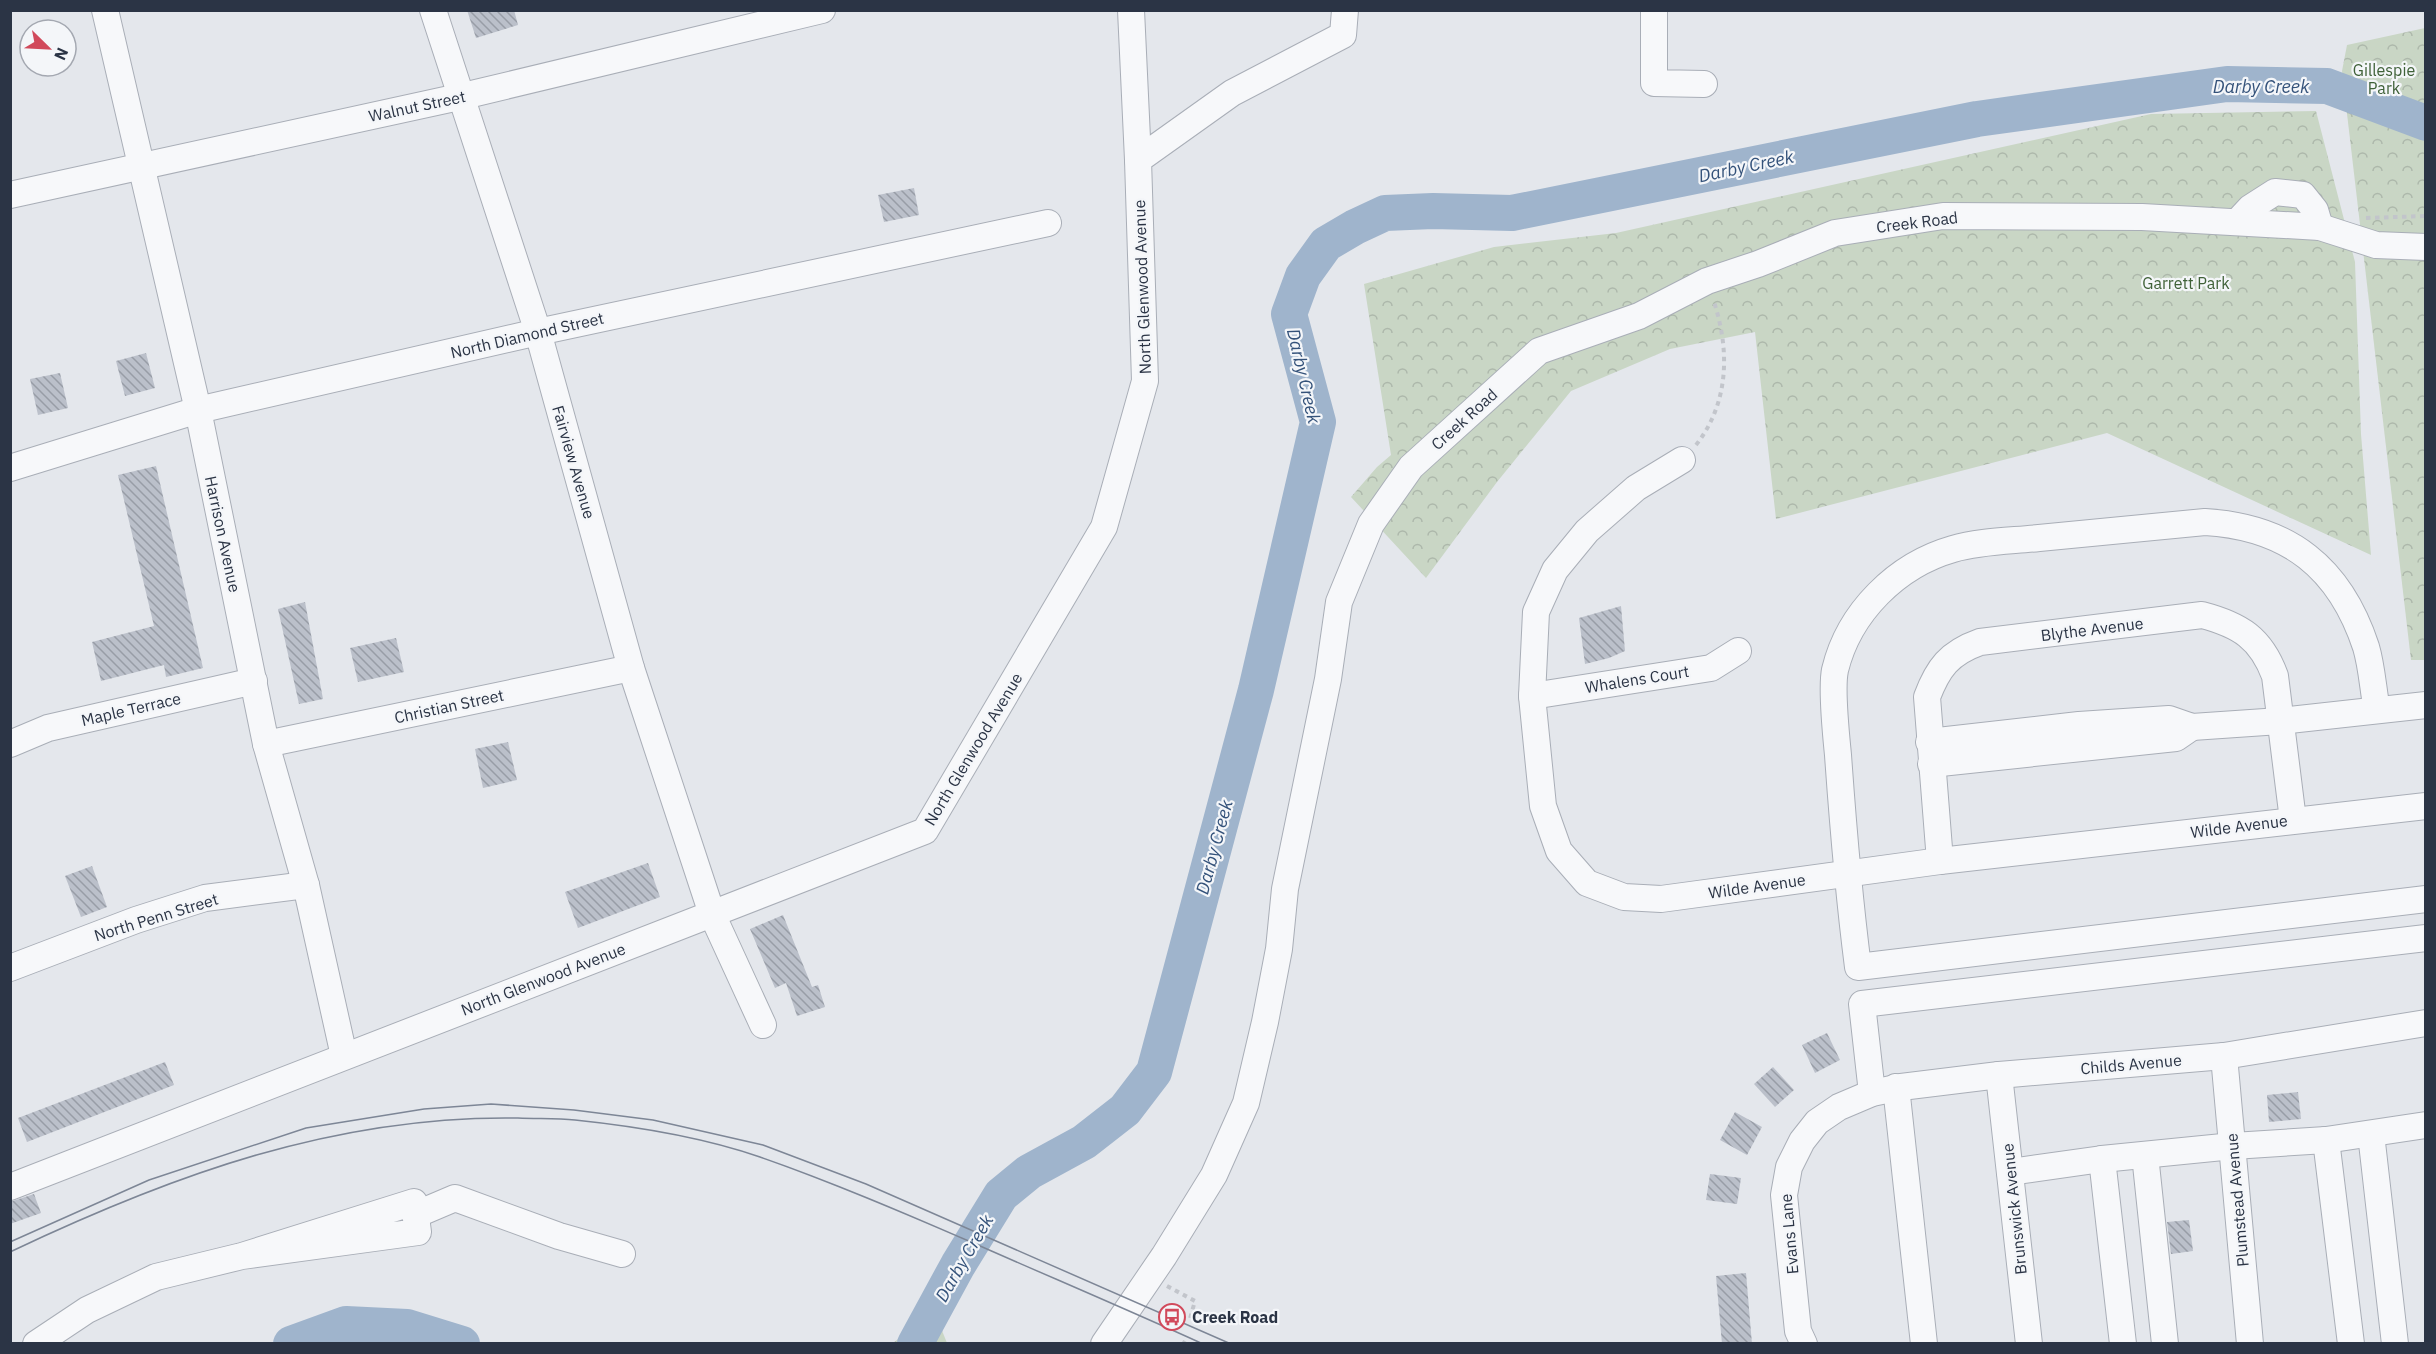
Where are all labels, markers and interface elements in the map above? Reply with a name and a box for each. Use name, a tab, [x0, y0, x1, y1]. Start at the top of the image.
north arrow	[18, 18, 78, 78]
text: N	[50, 45, 73, 63]
park label: Gillespie Park	[2353, 60, 2415, 98]
water label: Darby Creek	[2213, 75, 2310, 98]
street label: Walnut Street	[367, 86, 467, 126]
water label: Darby Creek	[1696, 145, 1796, 187]
street label: North Glenwood Avenue	[1129, 199, 1155, 375]
street label: Creek Road	[1875, 207, 1959, 237]
park label: Garrett Park	[2142, 273, 2230, 293]
street label: North Diamond Street	[448, 308, 606, 362]
water label: Darby Creek	[1282, 326, 1326, 426]
street label: Creek Road	[1427, 384, 1501, 454]
street label: Fairview Avenue	[548, 403, 600, 521]
street label: Harrison Avenue	[201, 474, 245, 594]
street label: Blythe Avenue	[2040, 613, 2145, 645]
street label: Whalens Court	[1583, 661, 1691, 697]
street label: North Glenwood Avenue	[919, 669, 1027, 829]
street label: Christian Street	[392, 685, 506, 727]
street label: Maple Terrace	[79, 688, 183, 730]
water label: Darby Creek	[1190, 797, 1238, 897]
street label: Wilde Avenue	[2189, 810, 2289, 842]
street label: Wilde Avenue	[1707, 869, 1807, 903]
street label: North Penn Street	[92, 889, 220, 945]
street label: North Glenwood Avenue	[458, 938, 628, 1020]
street label: Childs Avenue	[2079, 1050, 2183, 1078]
street label: Plumstead Avenue	[2221, 1132, 2253, 1268]
street label: Brunswick Avenue	[1997, 1142, 2031, 1276]
street label: Evans Lane	[1776, 1193, 1802, 1275]
water label: Darby Creek	[930, 1210, 998, 1306]
bus stop icon: Creek Road	[1157, 1302, 1187, 1332]
place label: Creek Road	[1192, 1307, 1278, 1327]

